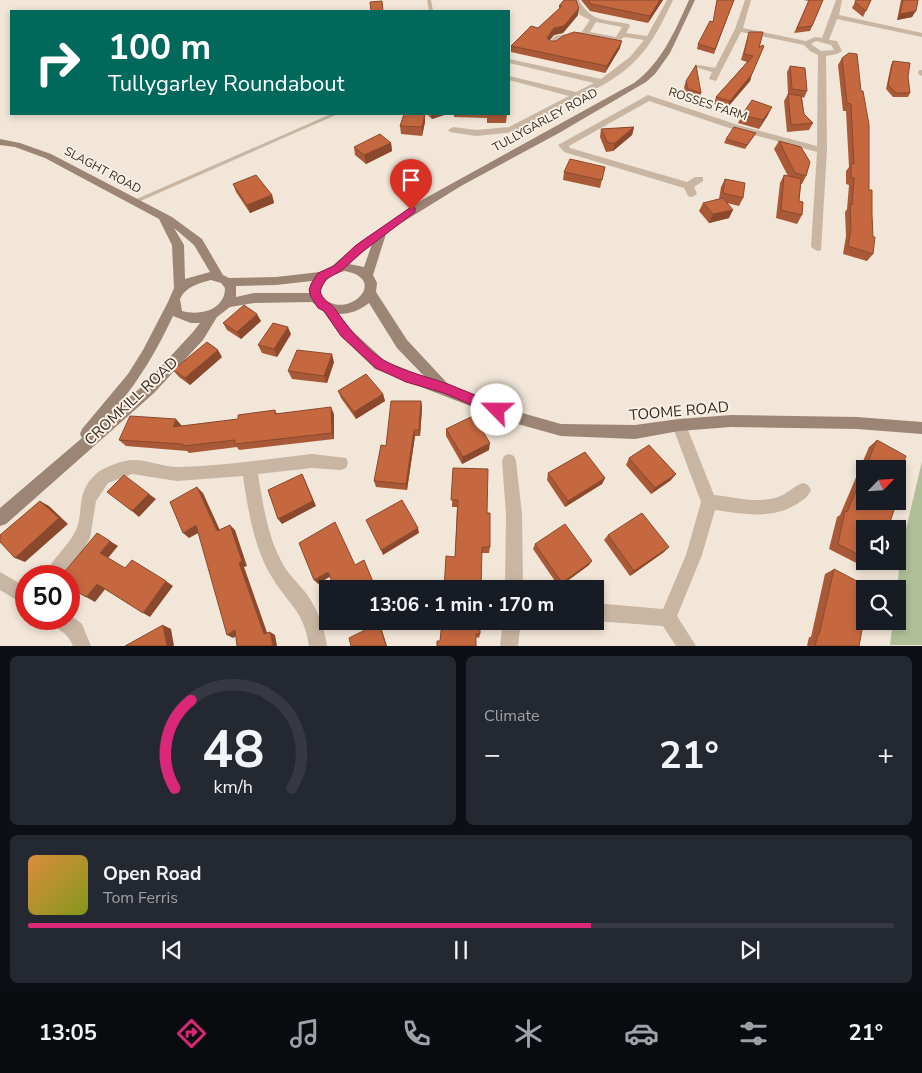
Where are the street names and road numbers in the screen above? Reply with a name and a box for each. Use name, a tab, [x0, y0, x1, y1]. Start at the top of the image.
street label: TULLYGARLEY ROAD	[489, 84, 601, 156]
street label: ROSSES FARM	[666, 84, 750, 124]
street label: SLAGHT ROAD	[62, 143, 144, 197]
street label: CROMKILL ROAD	[80, 352, 182, 450]
street label: TOOME ROAD	[628, 397, 730, 425]

